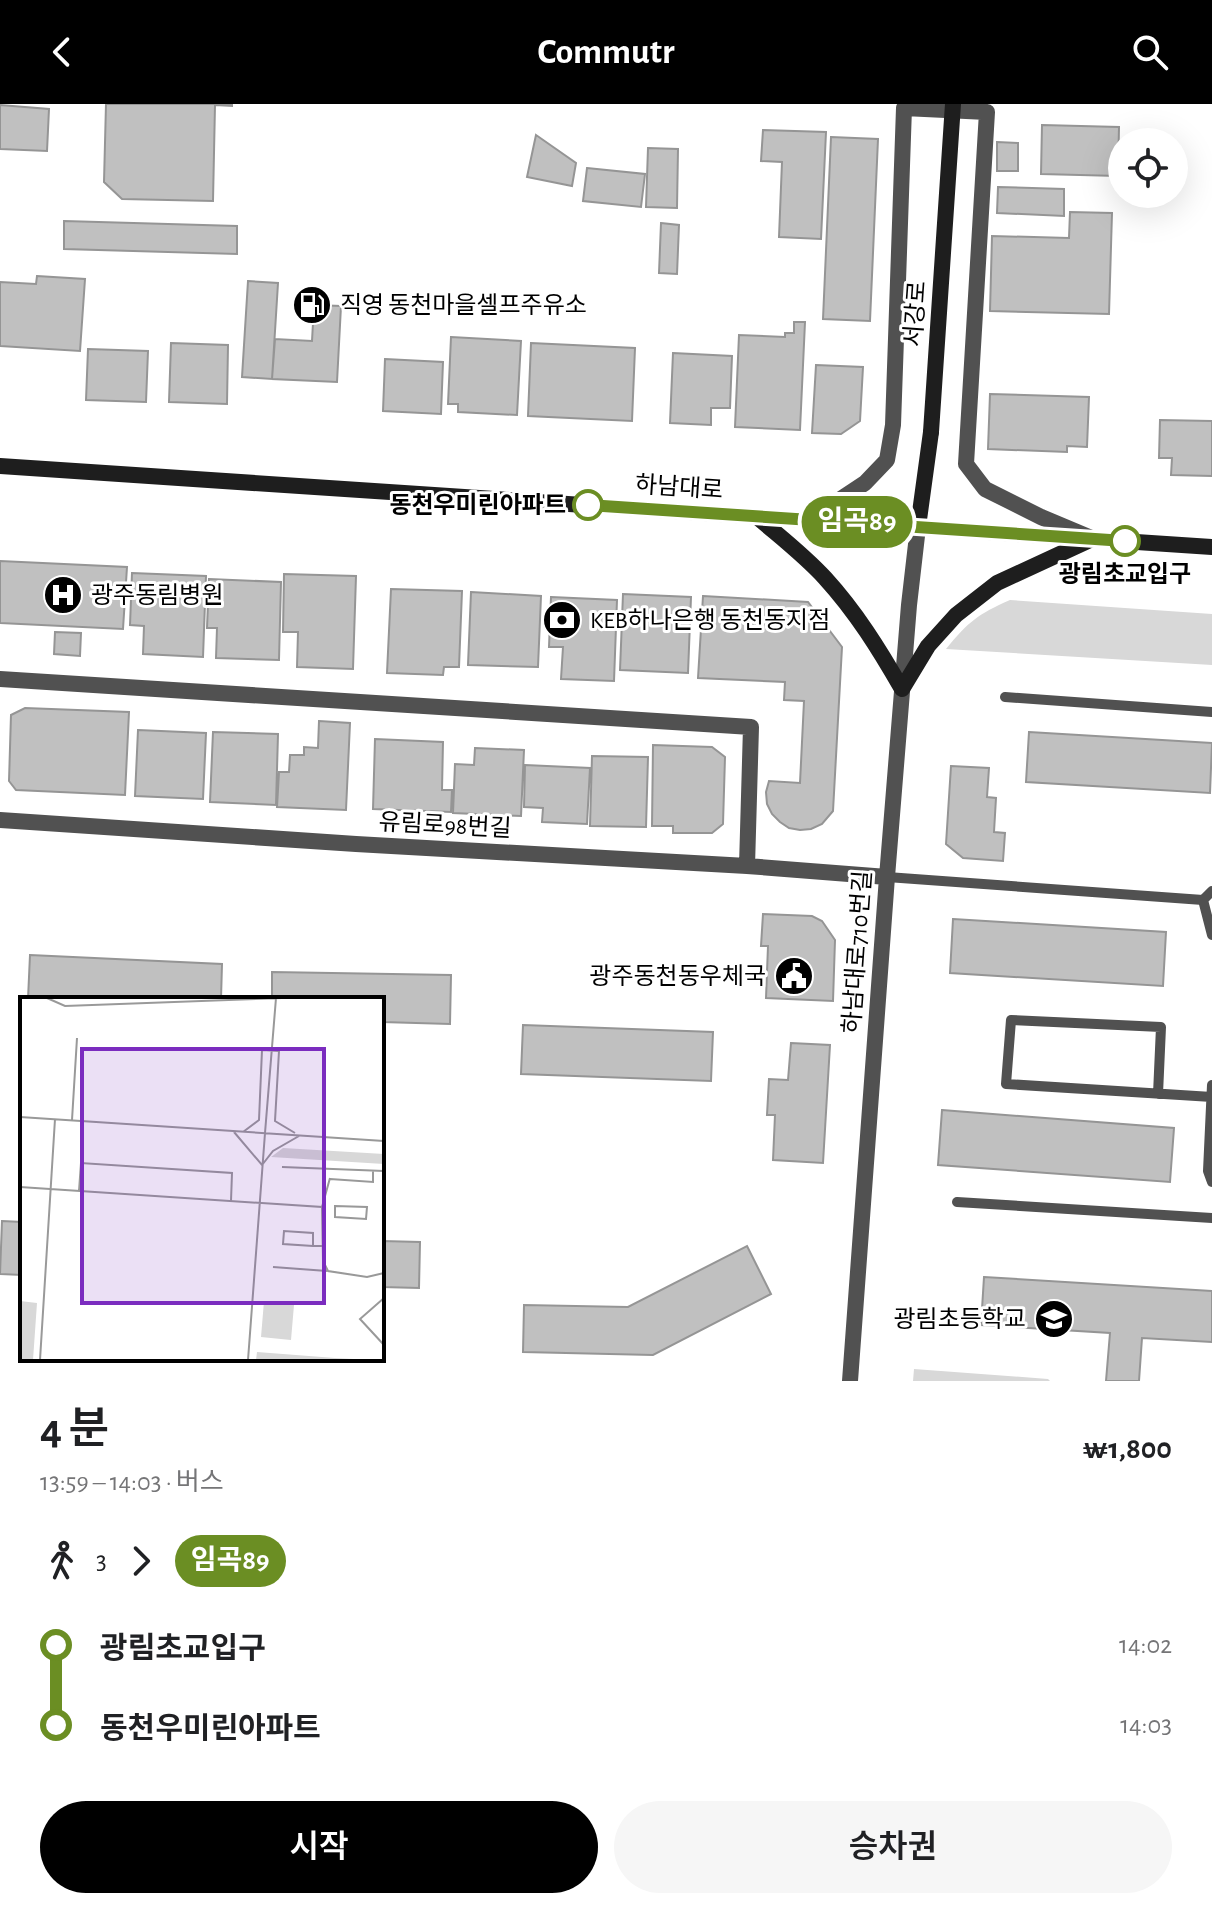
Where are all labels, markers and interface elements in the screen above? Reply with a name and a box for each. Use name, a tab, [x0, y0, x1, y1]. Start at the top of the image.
icon: back	[40, 30, 84, 74]
icon: search	[1128, 30, 1172, 74]
text: Commutr	[538, 34, 674, 70]
map controls	[1108, 128, 1188, 208]
button: locate	[1108, 128, 1188, 208]
street label: 서강로	[901, 280, 930, 348]
fuel station icon: 직영 동천마을셀프주유소	[291, 284, 333, 326]
place label: 직영 동천마을셀프주유소	[340, 293, 587, 318]
street label: 하남대로	[634, 472, 724, 503]
marker: 동천우미린아파트	[573, 490, 603, 520]
place label: 동천우미린아파트	[389, 492, 566, 518]
line badge: 임곡89	[801, 496, 913, 548]
text: 임곡89	[818, 508, 896, 536]
marker: 광림초교입구	[1110, 526, 1140, 556]
place label: 광림초교입구	[1059, 561, 1191, 587]
hospital icon: 광주동림병원	[42, 574, 84, 616]
place label: 광주동림병원	[91, 583, 223, 608]
bank icon: KEB하나은행 동천동지점	[541, 599, 583, 641]
place label: KEB하나은행 동천동지점	[590, 607, 830, 633]
street label: 유림로98번길	[378, 810, 512, 841]
street label: 하남대로710번길	[839, 870, 876, 1034]
public building icon: 광주동천동우체국	[773, 955, 815, 997]
place label: 광주동천동우체국	[589, 964, 766, 989]
inset map	[20, 997, 384, 1361]
school or university icon: 광림초등학교	[1033, 1298, 1075, 1340]
place label: 광림초등학교	[894, 1306, 1026, 1332]
text: 4 분	[40, 1408, 109, 1452]
text: ₩1,800	[1083, 1434, 1172, 1464]
text: 13:59 – 14:03 · 버스	[40, 1469, 224, 1495]
icon: walk	[40, 1539, 84, 1583]
icon: forward	[119, 1539, 163, 1583]
text: 임곡89	[191, 1547, 270, 1575]
text: 3	[96, 1548, 107, 1574]
text: 14:02	[1119, 1632, 1172, 1658]
text: 광림초교입구	[100, 1634, 266, 1664]
text: 14:03	[1120, 1712, 1172, 1738]
text: 동천우미린아파트	[100, 1714, 321, 1744]
button: 시작	[40, 1801, 598, 1893]
button: 승차권	[614, 1801, 1172, 1893]

